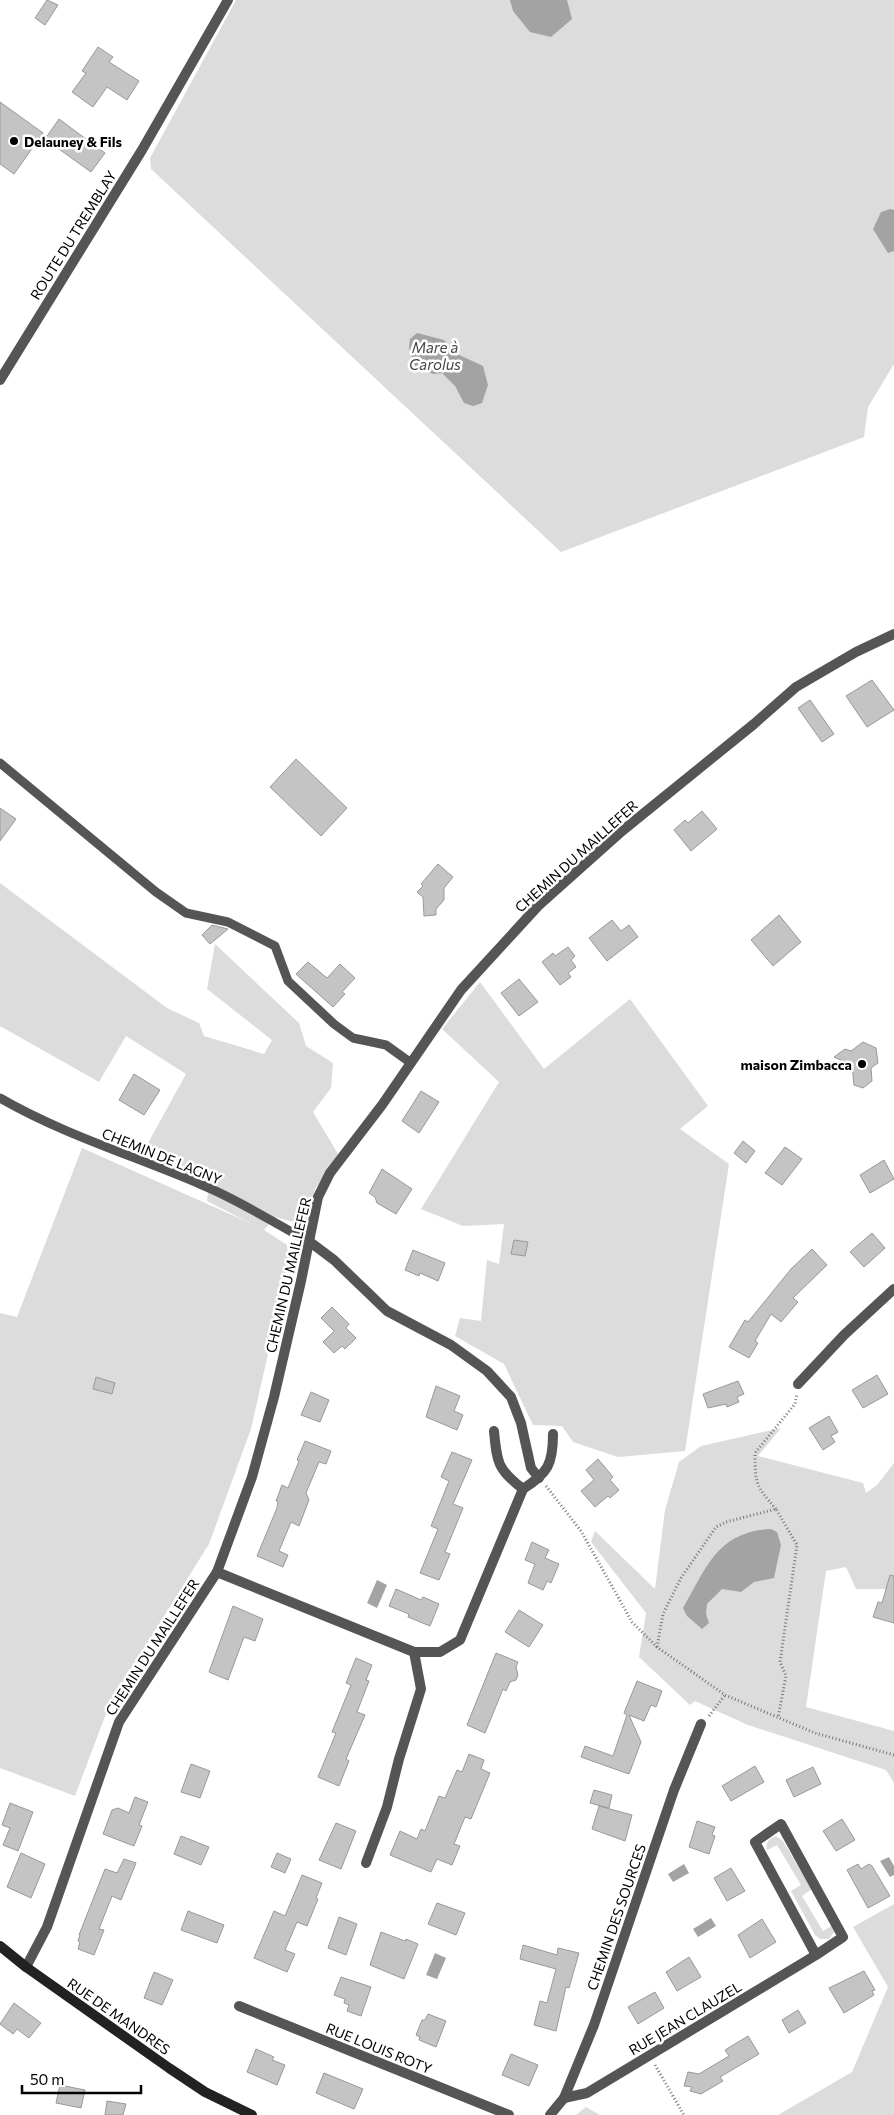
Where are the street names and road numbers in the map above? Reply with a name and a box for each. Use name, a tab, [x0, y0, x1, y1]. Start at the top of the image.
street label: ROUTE DU TREMBLAY	[26, 167, 120, 303]
street label: CHEMIN DU MAILLEFER	[511, 796, 641, 916]
street label: CHEMIN DE LAGNY	[100, 1124, 224, 1188]
street label: CHEMIN DU MAILLEFER	[262, 1196, 314, 1354]
street label: CHEMIN DU MAILLEFER	[102, 1576, 202, 1718]
street label: CHEMIN DES SOURCES	[583, 1842, 649, 1992]
street label: RUE DE MANDRES	[64, 1974, 174, 2058]
street label: RUE JEAN CLAUZEL	[626, 1978, 744, 2058]
street label: RUE LOUIS ROTY	[324, 2019, 434, 2077]

